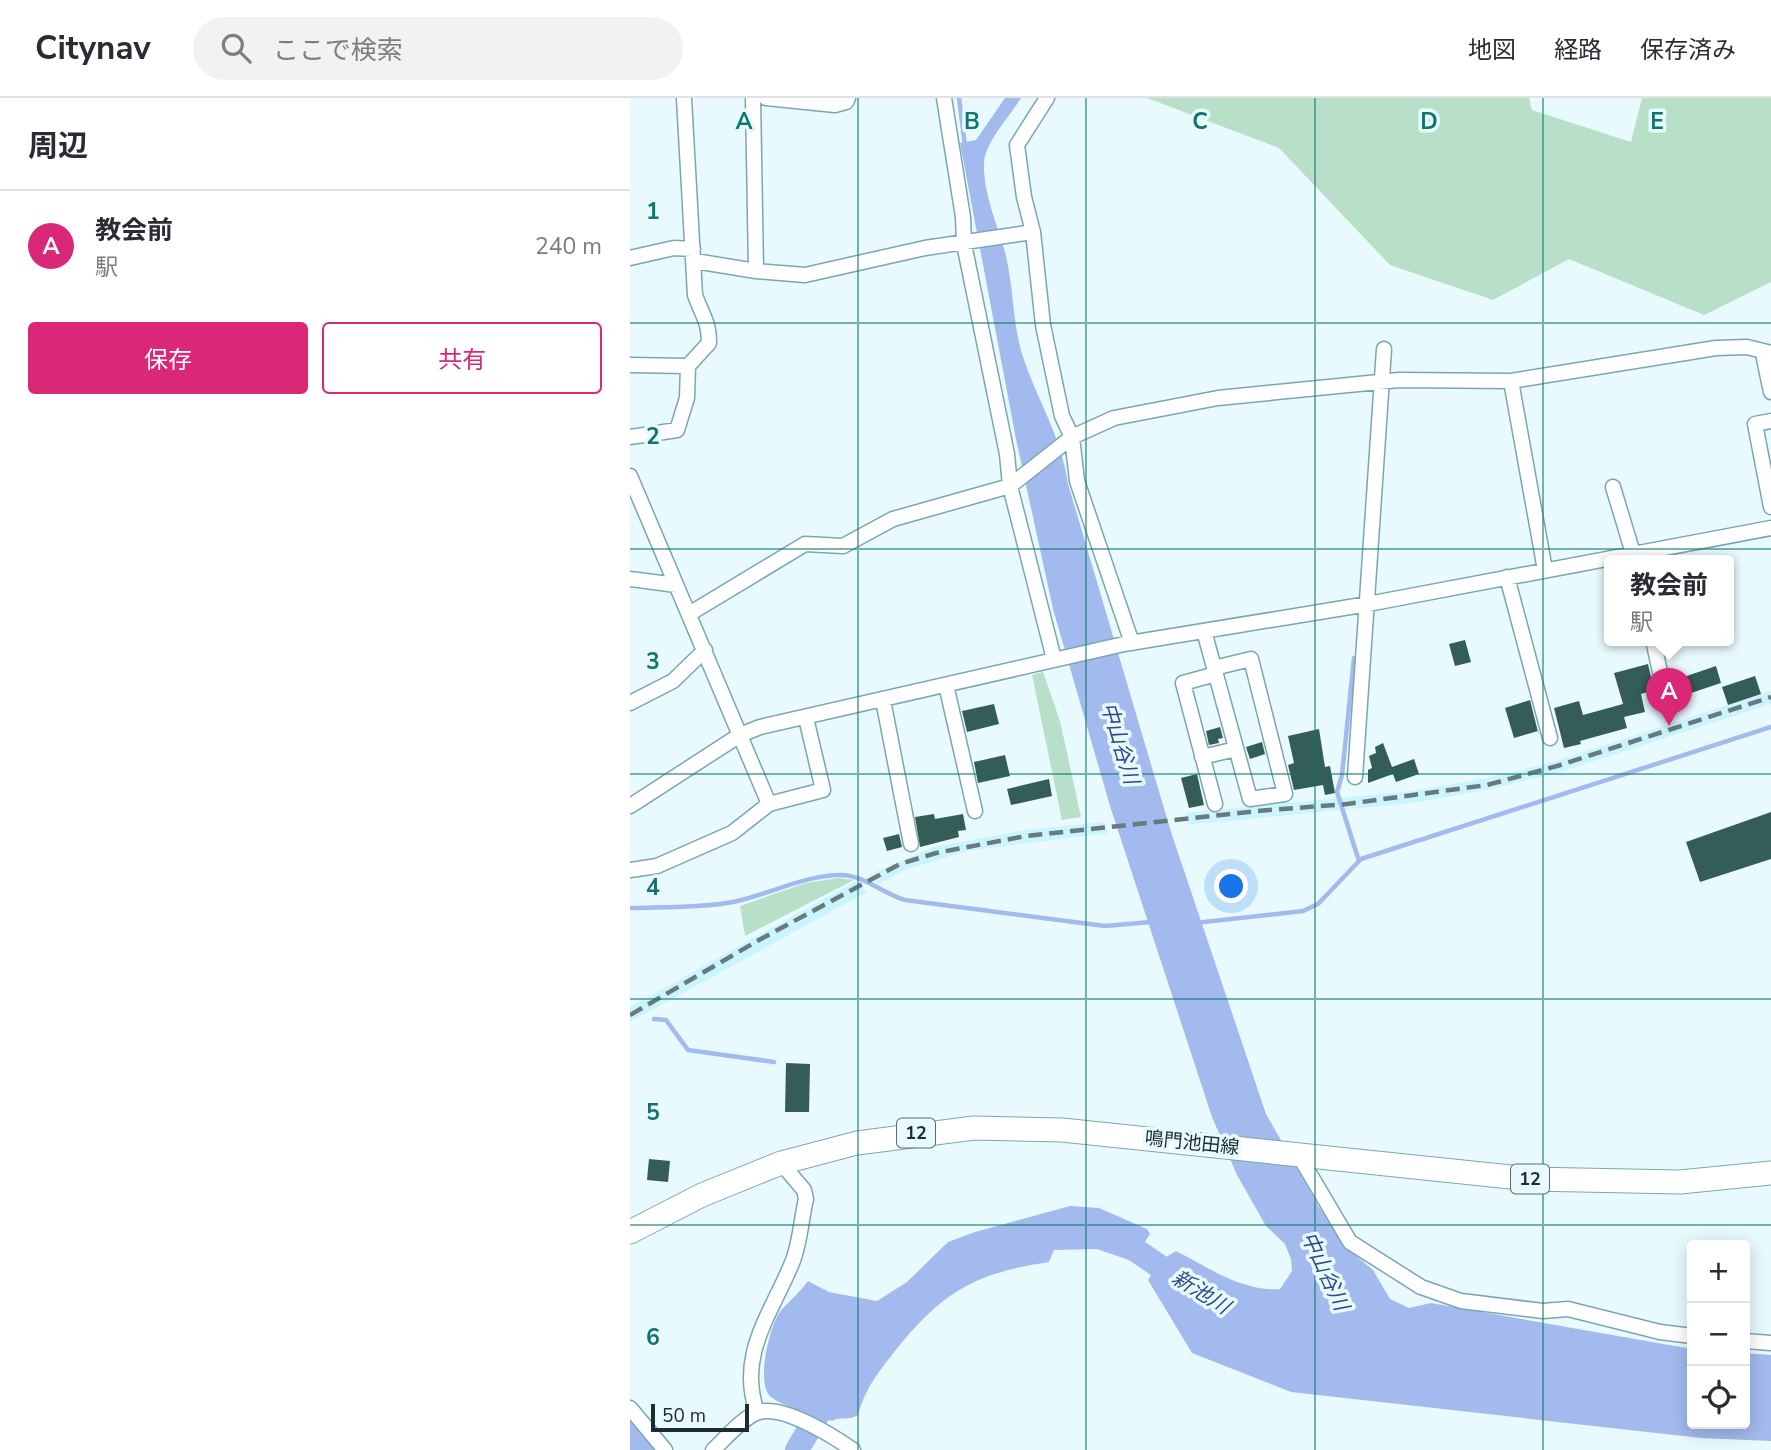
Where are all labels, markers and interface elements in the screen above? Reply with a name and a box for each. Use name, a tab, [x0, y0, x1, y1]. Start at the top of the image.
search box	[193, 17, 683, 80]
text: Citynav	[35, 26, 151, 71]
icon: search	[217, 29, 255, 67]
text: ここで検索	[273, 33, 403, 68]
text: 地図	[1468, 34, 1516, 66]
text: 経路	[1554, 34, 1602, 66]
text: 保存済み	[1640, 34, 1736, 66]
text: A	[735, 106, 753, 137]
text: B	[964, 106, 980, 137]
text: C	[1192, 106, 1208, 137]
text: D	[1420, 106, 1438, 137]
text: E	[1650, 106, 1664, 137]
text: 周辺	[28, 126, 88, 167]
text: 1	[646, 196, 660, 227]
text: 教会前	[95, 213, 173, 248]
text: A	[42, 231, 60, 262]
text: 240 m	[535, 231, 602, 262]
text: 駅	[95, 252, 118, 283]
button: 保存	[28, 322, 308, 394]
button: 共有	[322, 322, 602, 394]
text: 2	[646, 421, 660, 452]
popup	[1604, 555, 1734, 646]
text: 教会前	[1630, 568, 1708, 603]
text: 駅	[1630, 607, 1653, 638]
text: 3	[646, 646, 660, 677]
pin: A	[1646, 668, 1692, 726]
water label: 中山谷川	[1094, 699, 1146, 789]
your location	[1214, 869, 1248, 903]
text: 4	[646, 872, 660, 903]
text: 5	[646, 1097, 660, 1128]
road number: 12	[897, 1118, 935, 1148]
street label: 鳴門池田線	[1143, 1125, 1241, 1161]
road number: 12	[1511, 1164, 1549, 1194]
water label: 中山谷川	[1295, 1227, 1356, 1317]
map controls	[1687, 1240, 1750, 1429]
button: +	[1687, 1240, 1750, 1303]
water label: 新池川	[1167, 1263, 1237, 1322]
button: −	[1687, 1303, 1750, 1366]
text: 6	[646, 1322, 660, 1353]
button: locate	[1687, 1366, 1750, 1429]
scale bar	[651, 1401, 749, 1433]
text: 50 m	[662, 1403, 706, 1429]

